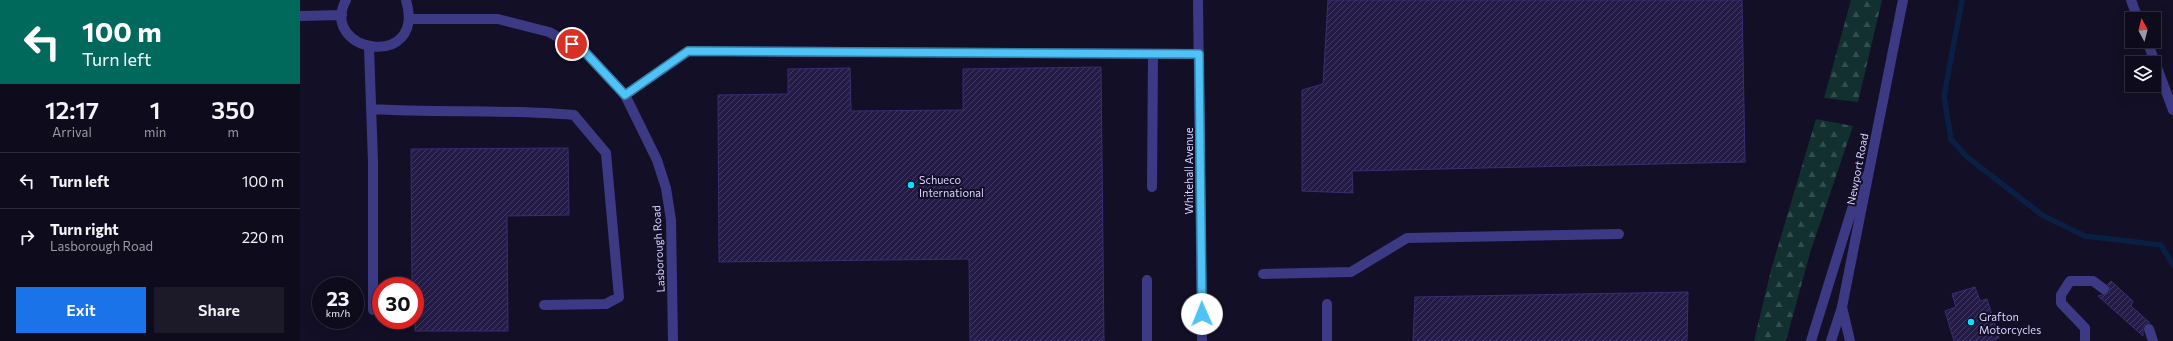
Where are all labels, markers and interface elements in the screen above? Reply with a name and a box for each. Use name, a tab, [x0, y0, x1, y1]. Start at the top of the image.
north arrow	[2125, 12, 2161, 48]
map controls	[2125, 12, 2161, 92]
text: 100 m	[82, 14, 162, 48]
icon: left	[16, 16, 68, 68]
pin	[555, 27, 589, 61]
icon: arrive	[561, 33, 583, 55]
text: Turn left	[82, 48, 151, 70]
button: layers	[2125, 56, 2161, 92]
text: 12:17	[45, 95, 99, 124]
text: 1	[150, 95, 160, 124]
text: 350	[211, 95, 255, 124]
text: Arrival	[52, 124, 92, 140]
text: min	[144, 124, 166, 140]
text: m	[227, 124, 239, 140]
street label: Whitehall Avenue	[1182, 127, 1195, 215]
street label: Newport Road	[1844, 132, 1870, 206]
icon: left	[16, 170, 38, 192]
text: Turn left	[50, 172, 109, 190]
text: 100 m	[242, 172, 284, 190]
place label: Schueco International	[919, 173, 984, 199]
marker: Schueco International	[906, 180, 916, 190]
street label: Lasborough Road	[649, 205, 667, 293]
text: Turn right	[50, 220, 119, 238]
icon: right	[16, 226, 38, 248]
text: 220 m	[242, 228, 284, 246]
text: Lasborough Road	[50, 238, 153, 254]
speed limit sign: 30	[372, 277, 424, 329]
text: 23	[326, 286, 350, 310]
button: Exit	[16, 287, 146, 333]
button: Share	[154, 287, 284, 333]
position arrow	[1181, 293, 1223, 335]
text: km/h	[326, 307, 350, 319]
place label: Grafton Motorcycles	[1979, 310, 2041, 336]
marker: Grafton Motorcycles	[1966, 317, 1976, 327]

